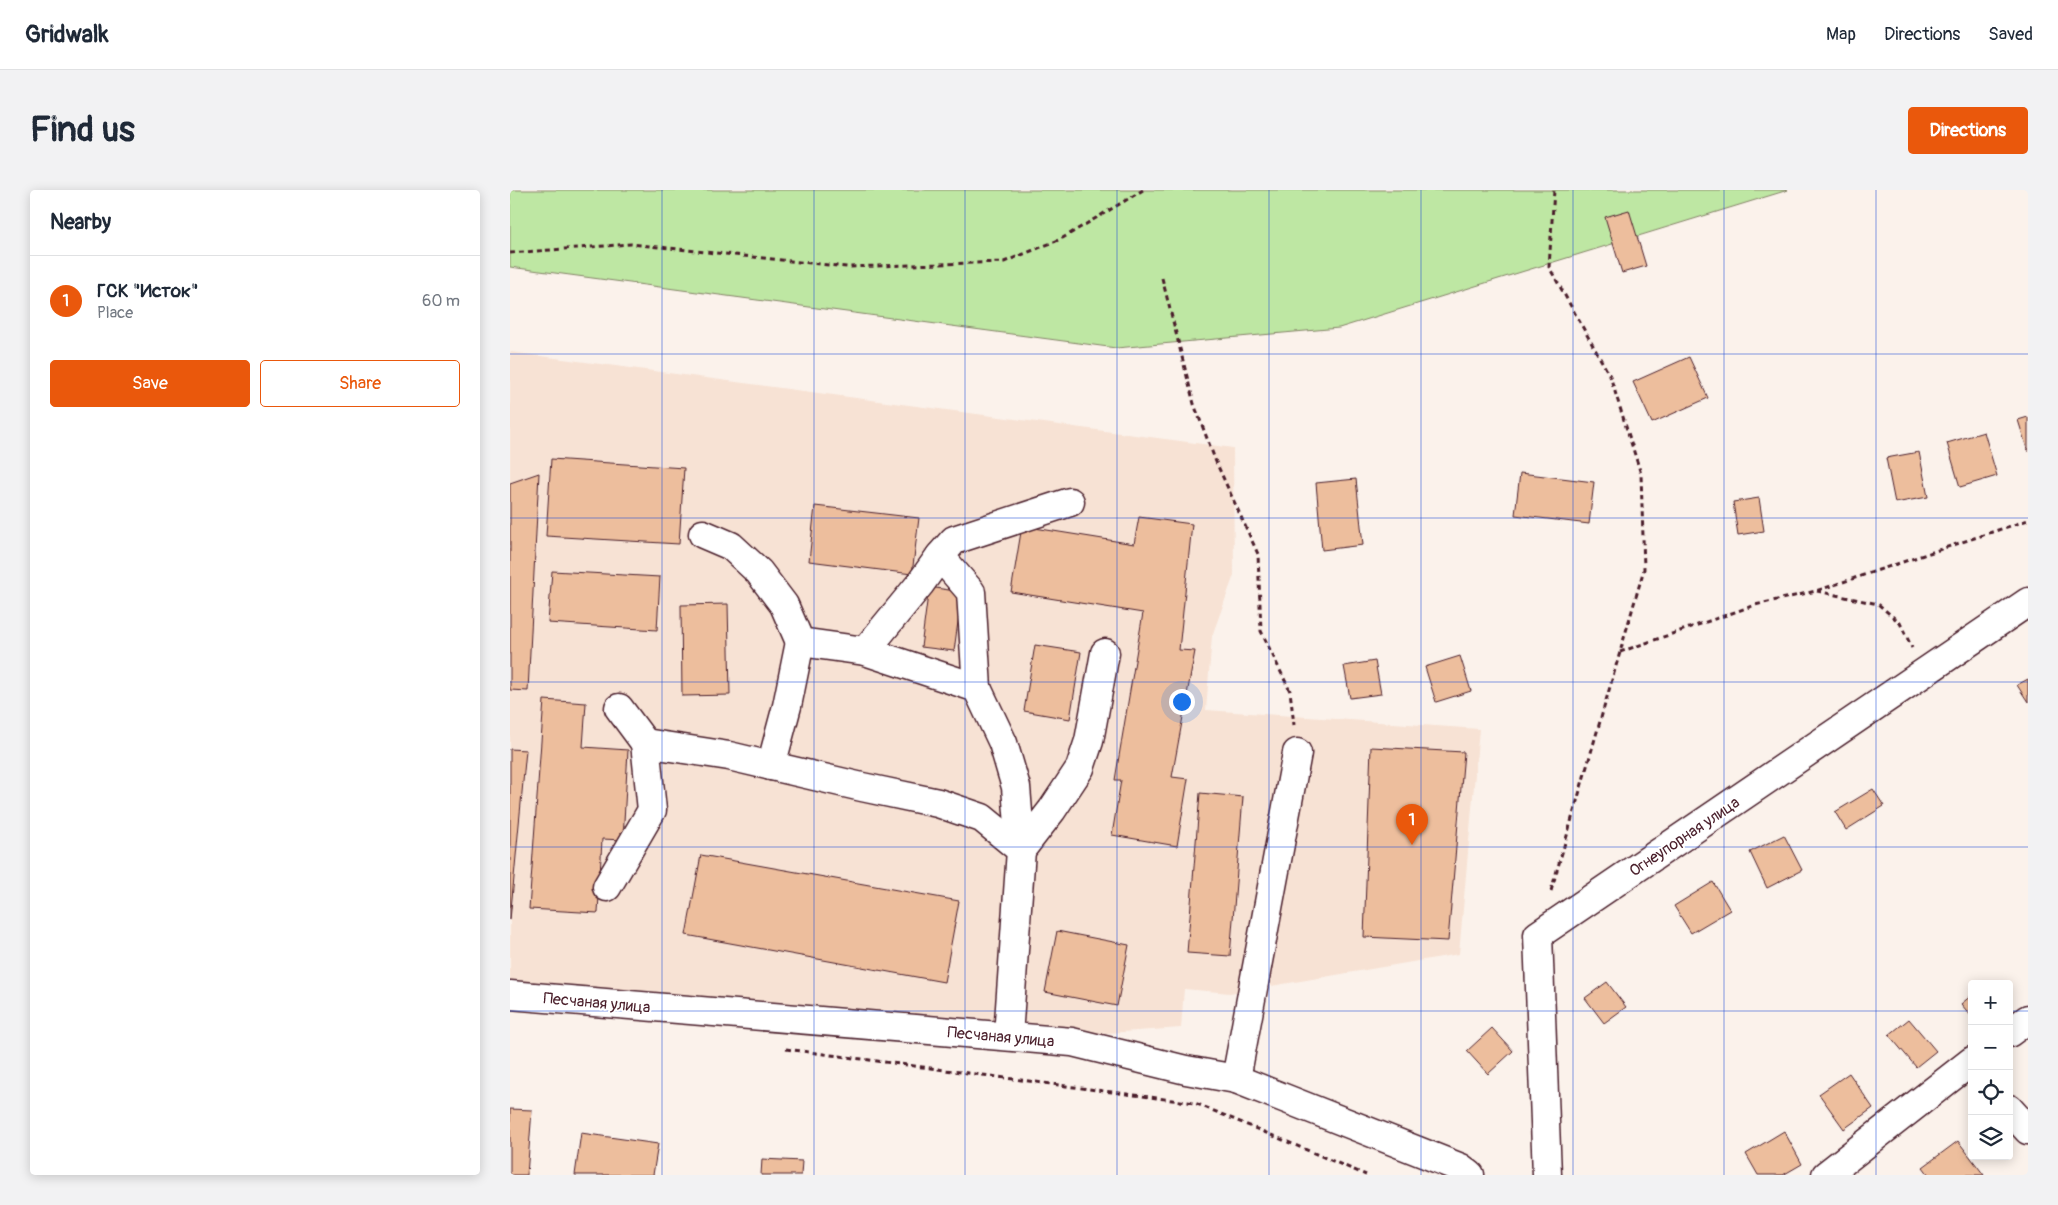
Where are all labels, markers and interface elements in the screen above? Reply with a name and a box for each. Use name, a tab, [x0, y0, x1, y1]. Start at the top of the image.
text: Gridwalk	[25, 20, 109, 49]
text: Map	[1826, 23, 1856, 46]
text: Directions	[1884, 23, 1960, 46]
text: Saved	[1988, 23, 2033, 46]
button: Directions	[1908, 107, 2028, 154]
text: Find us	[30, 108, 135, 152]
text: Nearby	[50, 209, 111, 236]
text: ГСК "Исток"	[97, 279, 199, 303]
text: 1	[63, 291, 69, 311]
text: 60 m	[422, 291, 460, 311]
text: Place	[97, 303, 133, 323]
button: Save	[50, 360, 250, 407]
button: Share	[260, 360, 460, 407]
your location	[1169, 689, 1195, 715]
street label: Огнеупорная улица	[1626, 793, 1744, 881]
pin: 1	[1396, 804, 1428, 845]
map controls	[1968, 980, 2013, 1160]
button: +	[1968, 980, 2013, 1025]
street label: Песчаная улица	[543, 988, 651, 1018]
street label: Песчаная улица	[947, 1022, 1055, 1052]
button: −	[1968, 1025, 2013, 1070]
button: locate	[1968, 1070, 2013, 1115]
button: layers	[1968, 1115, 2013, 1160]

